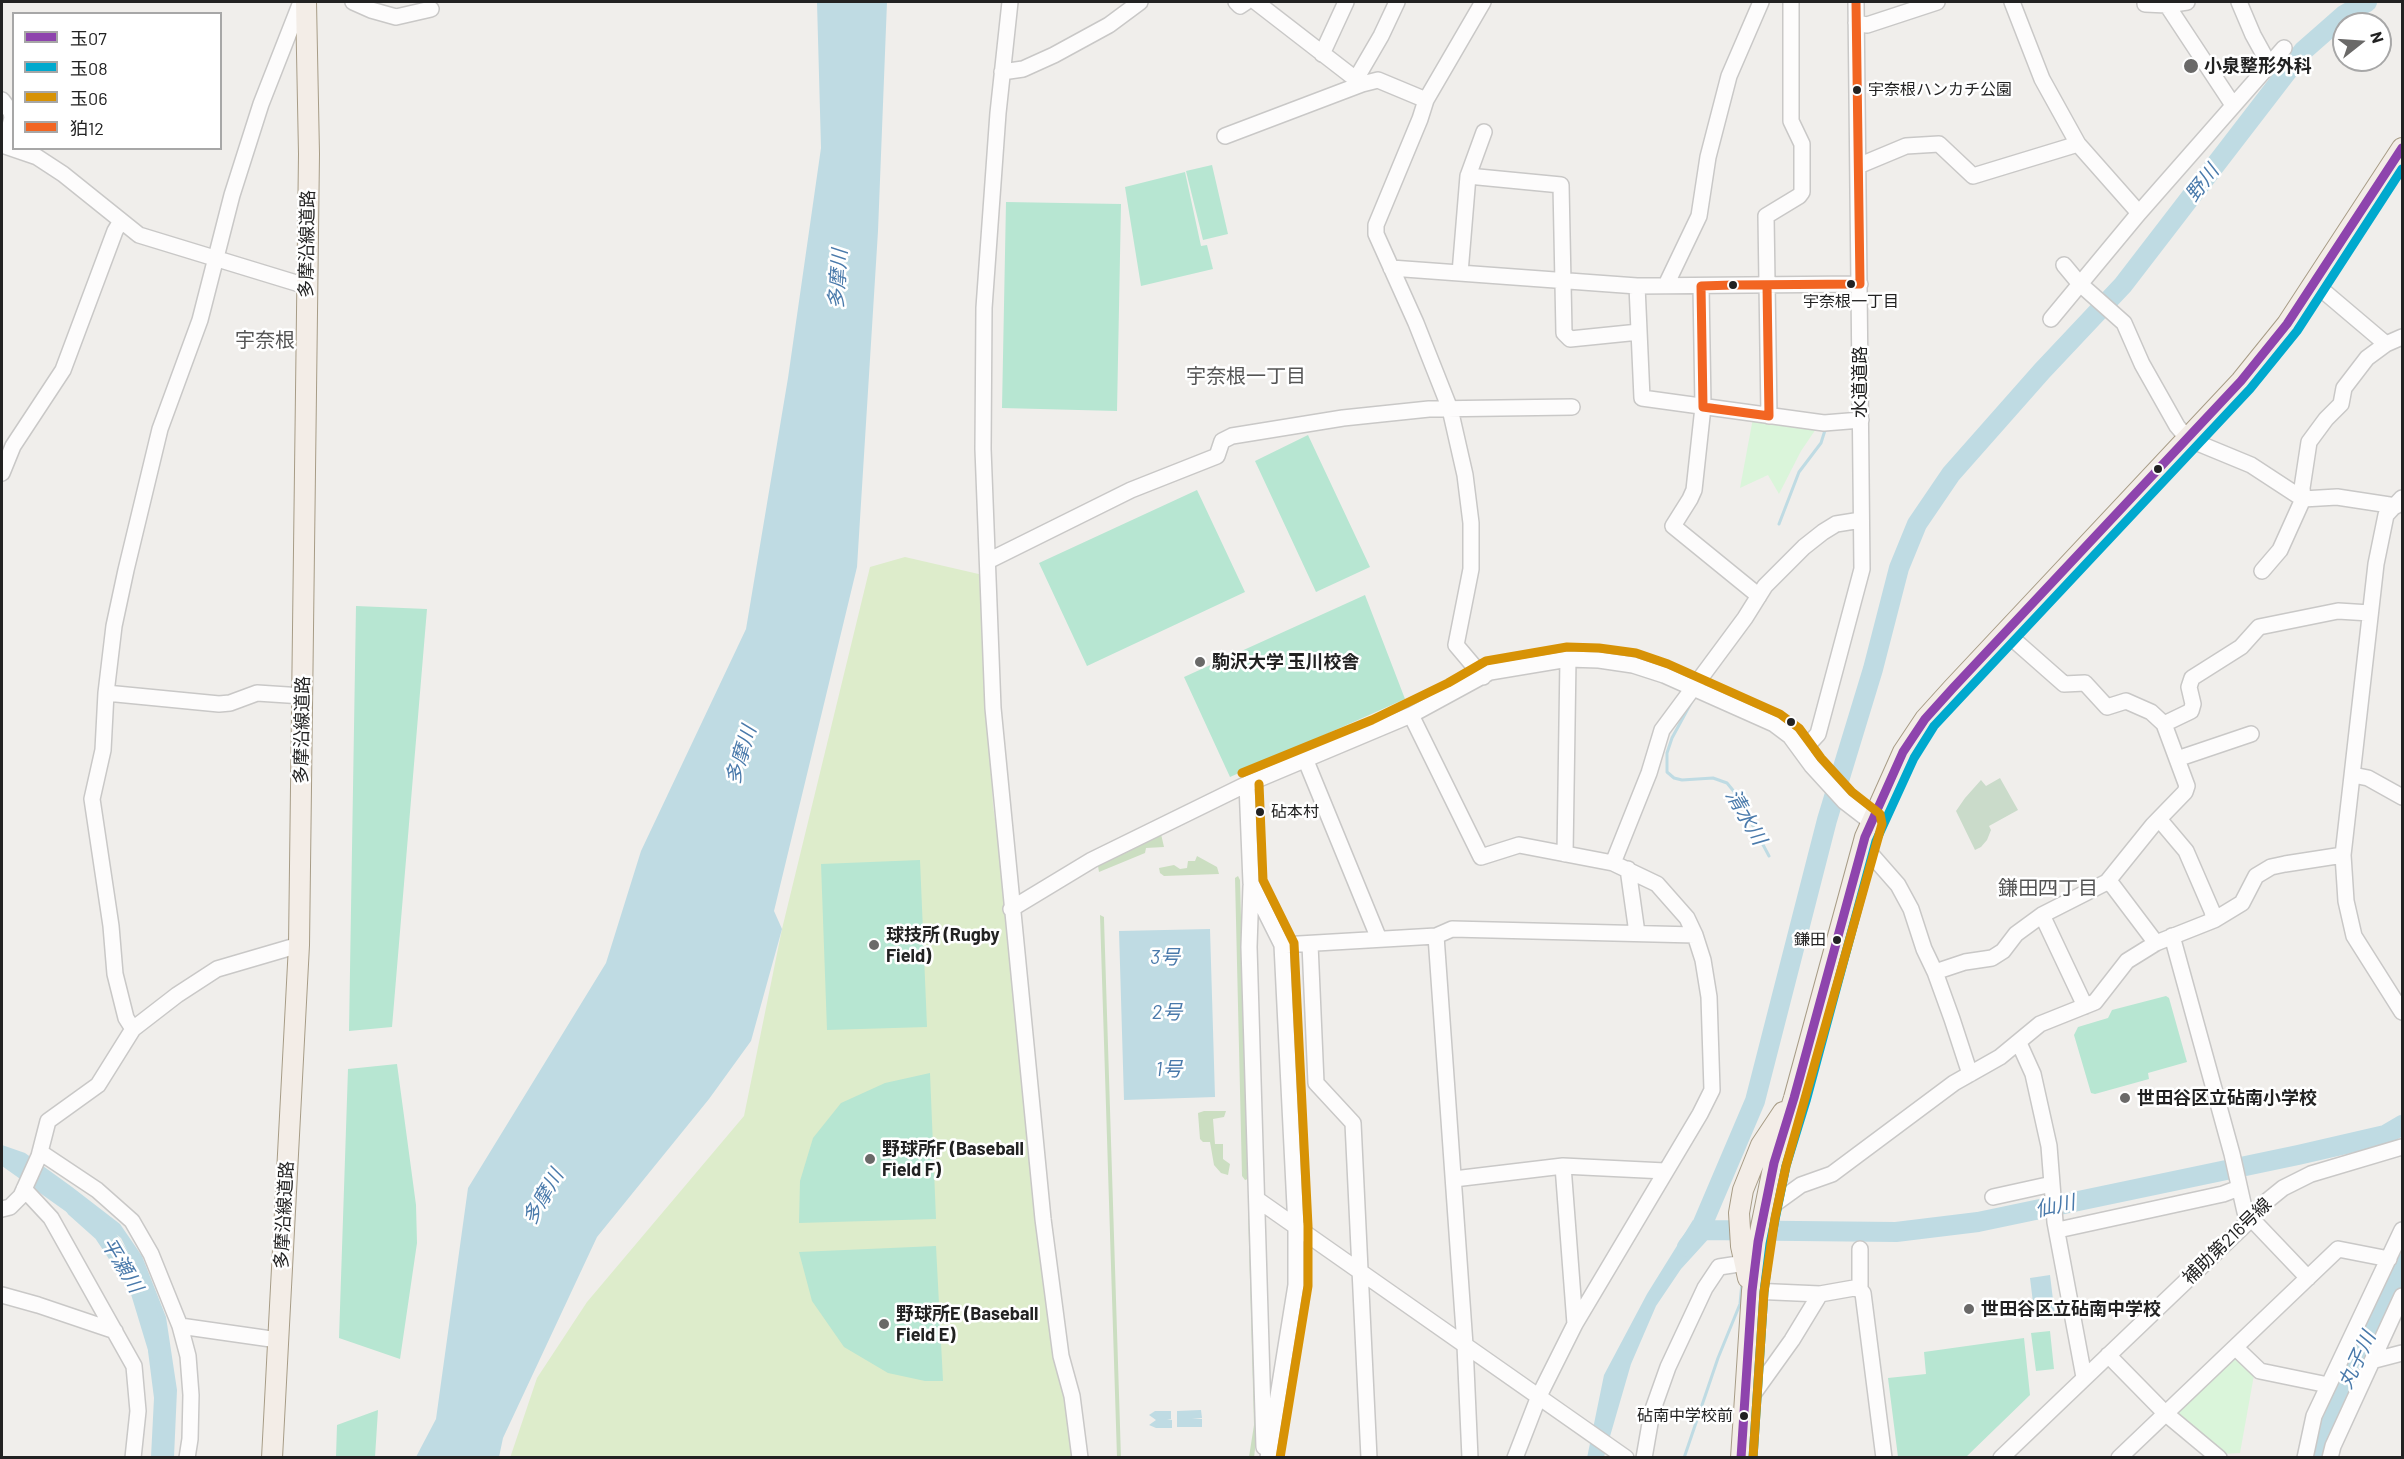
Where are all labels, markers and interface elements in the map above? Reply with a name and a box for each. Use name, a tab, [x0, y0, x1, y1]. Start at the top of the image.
legend	[12, 12, 222, 150]
north arrow	[2332, 12, 2392, 72]
text: 玉07	[70, 27, 107, 49]
text: N	[2367, 29, 2388, 45]
place label: 小泉整形外科	[2204, 55, 2312, 77]
text: 玉08	[70, 57, 108, 79]
marker: 小泉整形外科	[2182, 57, 2200, 75]
place label: 宇奈根ハンカチ公園	[1868, 80, 2012, 100]
marker: 宇奈根ハンカチ公園	[1851, 84, 1863, 96]
text: 玉06	[70, 87, 107, 109]
text: 狛12	[70, 117, 104, 139]
water label: 野川	[2180, 160, 2224, 206]
street label: 多摩沿線道路	[295, 190, 319, 298]
water label: 多摩川	[824, 248, 852, 310]
marker: 宇奈根一丁目	[1845, 278, 1857, 290]
unlabelled marker	[1727, 279, 1739, 291]
place label: 宇奈根一丁目	[1803, 292, 1899, 312]
district label: 宇奈根	[235, 328, 295, 352]
street label: 水道道路	[1849, 346, 1871, 418]
district label: 宇奈根一丁目	[1186, 364, 1306, 388]
unlabelled marker	[2152, 463, 2164, 475]
place label: 駒沢大学 玉川校舎	[1212, 651, 1360, 673]
marker: 駒沢大学 玉川校舎	[1193, 655, 1207, 669]
street label: 多摩沿線道路	[290, 676, 314, 784]
unlabelled marker	[1785, 716, 1797, 728]
water label: 多摩川	[721, 723, 761, 787]
water label: 清水川	[1721, 785, 1771, 849]
place label: 砧本村	[1271, 802, 1319, 822]
marker: 砧本村	[1254, 806, 1266, 818]
district label: 鎌田四丁目	[1998, 876, 2098, 900]
place label: 球技所 (Rugby Field)	[886, 924, 1000, 966]
place label: 鎌田	[1794, 930, 1826, 950]
marker: 鎌田	[1831, 934, 1843, 946]
marker: 球技所 (Rugby Field)	[867, 938, 881, 952]
water label: 3号	[1150, 945, 1180, 969]
water label: 2号	[1152, 1000, 1182, 1024]
water label: 1号	[1156, 1057, 1182, 1081]
place label: 世田谷区立砧南小学校	[2137, 1087, 2317, 1109]
marker: 世田谷区立砧南小学校	[2118, 1091, 2132, 1105]
place label: 野球所F (Baseball Field F)	[882, 1138, 1024, 1180]
marker: 野球所F (Baseball Field F)	[863, 1152, 877, 1166]
street label: 多摩沿線道路	[270, 1161, 298, 1269]
water label: 多摩川	[518, 1165, 568, 1229]
water label: 仙川	[2033, 1190, 2077, 1222]
street label: 補助第216号線	[2178, 1193, 2276, 1289]
water label: 平瀬川	[96, 1233, 148, 1297]
place label: 世田谷区立砧南中学校	[1981, 1298, 2161, 1320]
marker: 世田谷区立砧南中学校	[1962, 1302, 1976, 1316]
place label: 野球所E (Baseball Field E)	[896, 1303, 1038, 1346]
marker: 野球所E (Baseball Field E)	[877, 1317, 891, 1331]
water label: 丸子川	[2333, 1328, 2381, 1392]
place label: 砧南中学校前	[1637, 1406, 1733, 1426]
marker: 砧南中学校前	[1738, 1410, 1750, 1422]

